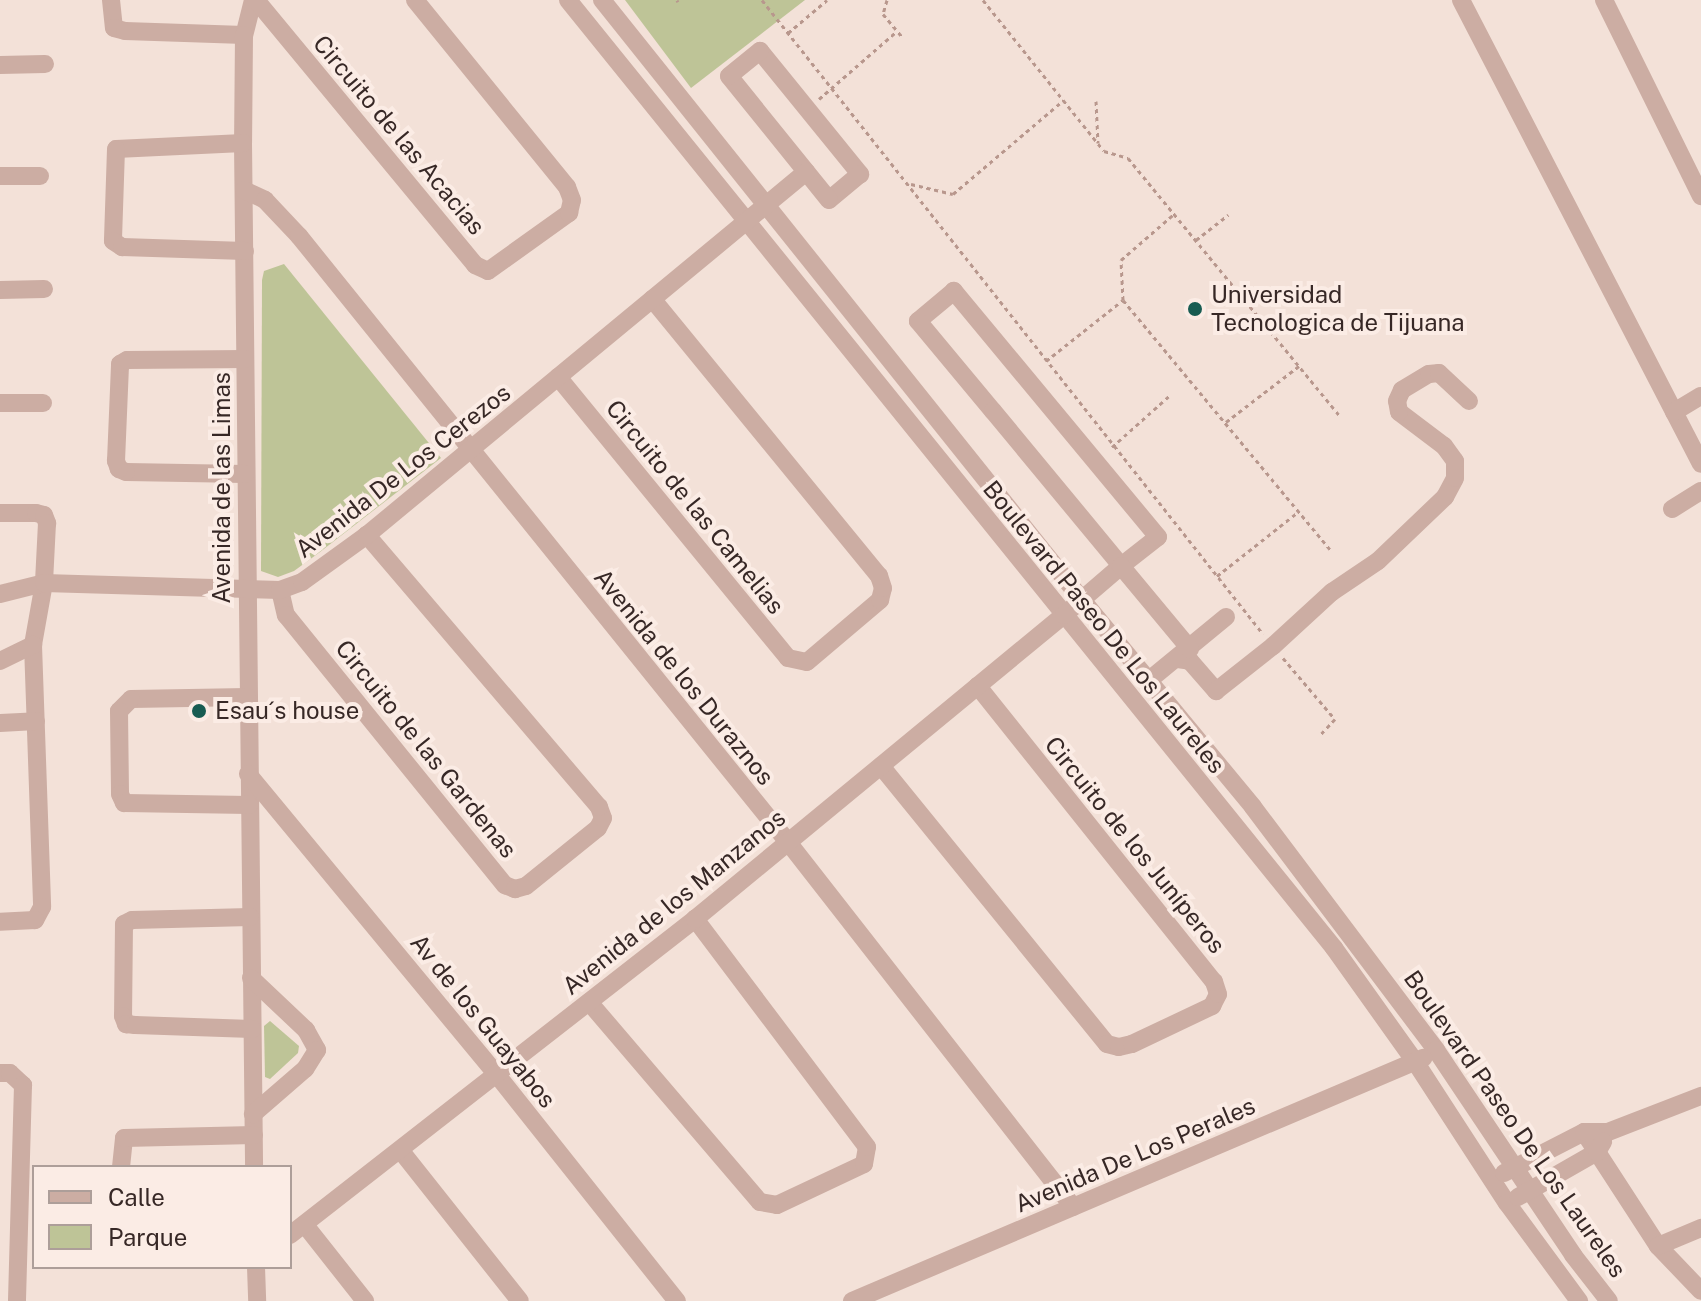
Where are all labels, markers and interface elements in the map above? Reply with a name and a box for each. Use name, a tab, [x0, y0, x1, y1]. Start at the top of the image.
street label: Circuito de las Acacias	[307, 29, 491, 241]
place label: Universidad Tecnologica de Tijuana	[1211, 281, 1465, 337]
marker: Universidad Tecnologica de Tijuana	[1186, 300, 1204, 318]
street label: Avenida de las Limas	[208, 372, 236, 604]
street label: Avenida De Los Cerezos	[290, 378, 516, 564]
street label: Circuito de las Camelias	[600, 394, 790, 620]
street label: Boulevard Paseo De Los Laureles	[977, 475, 1231, 779]
street label: Avenida de los Duraznos	[588, 563, 780, 791]
street label: Circuito de las Gardenas	[329, 634, 523, 864]
place label: Esau´s house	[215, 697, 359, 725]
marker: Esau´s house	[190, 702, 208, 720]
street label: Circuito de los Juníperos	[1039, 731, 1231, 959]
street label: Avenida de los Manzanos	[557, 803, 791, 1001]
street label: Av de los Guayabos	[404, 928, 562, 1114]
street label: Boulevard Paseo De Los Laureles	[1398, 965, 1632, 1283]
street label: Avenida De Los Perales	[1010, 1091, 1260, 1219]
legend	[32, 1165, 292, 1269]
text: Calle	[108, 1183, 165, 1211]
text: Parque	[108, 1223, 187, 1251]

